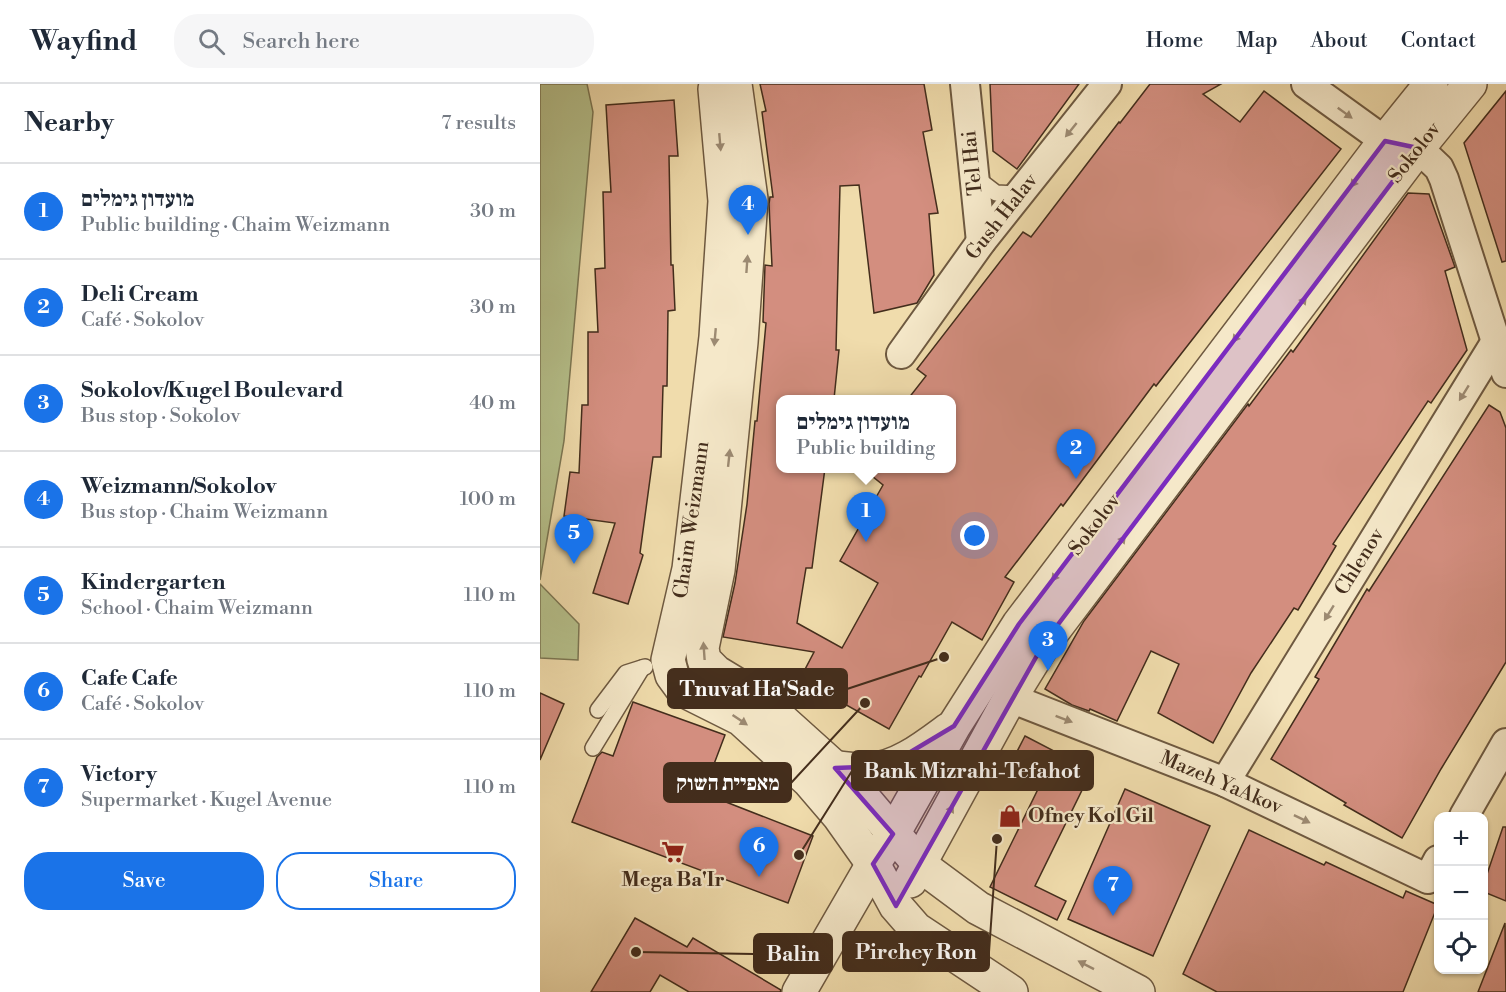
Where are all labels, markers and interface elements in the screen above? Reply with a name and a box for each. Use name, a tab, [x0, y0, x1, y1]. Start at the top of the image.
search box	[174, 14, 594, 68]
text: Wayfind	[30, 24, 138, 59]
icon: search	[195, 25, 228, 58]
text: Search here	[243, 28, 360, 55]
text: Home	[1146, 28, 1203, 54]
text: Map	[1236, 28, 1278, 54]
text: About	[1311, 28, 1368, 54]
text: Contact	[1401, 28, 1476, 54]
text: Nearby	[24, 107, 114, 139]
one-way arrow	[1337, 107, 1353, 119]
text: 7 results	[441, 111, 516, 136]
street label: Sokolov	[1383, 117, 1447, 189]
one-way arrow	[1064, 122, 1077, 138]
street label: Tel Hai	[957, 129, 989, 197]
one-way arrow	[715, 133, 725, 152]
street label: Gush Halav	[960, 168, 1044, 265]
one-way arrow	[1350, 171, 1362, 187]
text: מועדון גימלים	[81, 186, 194, 213]
pin: 4	[728, 186, 768, 235]
text: 1	[39, 199, 48, 224]
text: 30 m	[470, 199, 516, 224]
text: Public building · Chaim Weizmann	[81, 213, 390, 238]
one-way arrow	[742, 254, 751, 273]
text: Deli Cream	[81, 281, 198, 308]
text: 2	[37, 295, 50, 320]
text: 30 m	[470, 295, 516, 320]
one-way arrow	[1294, 296, 1306, 311]
text: Café · Sokolov	[81, 308, 204, 333]
one-way arrow	[711, 327, 720, 346]
one-way arrow	[1233, 328, 1245, 343]
text: Sokolov/Kugel Boulevard	[81, 377, 344, 404]
one-way arrow	[1459, 385, 1470, 401]
text: 3	[37, 391, 50, 416]
text: 40 m	[469, 391, 516, 416]
popup	[776, 395, 956, 473]
text: Bus stop · Sokolov	[81, 404, 240, 429]
text: מועדון גימלים	[797, 409, 910, 436]
pin: 2	[1056, 430, 1096, 479]
text: Public building	[797, 436, 935, 461]
street label: Chaim Weizmann	[669, 440, 715, 600]
one-way arrow	[724, 448, 734, 467]
text: Weizmann/Sokolov	[81, 473, 276, 500]
text: 4	[37, 487, 50, 512]
text: 100 m	[460, 487, 516, 512]
street label: Sokolov	[1064, 488, 1127, 561]
pin: 1	[846, 492, 886, 542]
text: Bus stop · Chaim Weizmann	[81, 500, 328, 525]
pin: 5	[555, 514, 594, 564]
your location	[960, 521, 989, 550]
street label: Chlenov	[1330, 523, 1391, 600]
one-way arrow	[1113, 535, 1125, 550]
one-way arrow	[1052, 567, 1064, 582]
text: Kindergarten	[81, 569, 225, 596]
text: 5	[37, 583, 50, 608]
text: 110 m	[464, 583, 516, 608]
text: School · Chaim Weizmann	[81, 596, 313, 621]
one-way arrow	[1324, 605, 1335, 621]
pin: 3	[1028, 622, 1068, 671]
one-way arrow	[699, 641, 709, 660]
text: Cafe Cafe	[81, 665, 178, 692]
callout: Tnuvat Ha'Sade	[668, 669, 847, 708]
text: Tnuvat Ha'Sade	[679, 677, 835, 703]
text: 6	[37, 679, 50, 704]
text: 110 m	[464, 679, 516, 704]
text: Café · Sokolov	[81, 692, 204, 717]
one-way arrow	[732, 714, 748, 725]
one-way arrow	[1056, 715, 1074, 725]
street label: Mazeh YaAkov	[1156, 746, 1287, 820]
callout: Bank Mizrahi-Tefahot	[852, 751, 1093, 790]
text: Bank Mizrahi-Tefahot	[864, 759, 1081, 785]
text: Victory	[81, 761, 157, 788]
callout: מאפיית השוק	[664, 763, 791, 802]
text: מאפיית השוק	[676, 771, 780, 797]
text: 7	[38, 775, 49, 800]
text: 110 m	[464, 775, 516, 800]
text: Supermarket · Kugel Avenue	[81, 788, 332, 813]
shop icon: Ofney Kol Gil	[997, 803, 1023, 829]
place label: Ofney Kol Gil	[1028, 804, 1154, 829]
one-way arrow	[944, 805, 954, 822]
map controls	[1434, 812, 1488, 974]
button: +	[1434, 812, 1488, 866]
one-way arrow	[1294, 815, 1311, 824]
pin: 6	[740, 828, 778, 877]
supermarket icon: Mega Ba'Ir	[660, 839, 686, 865]
button: Save	[24, 852, 264, 910]
button: Share	[276, 852, 516, 910]
pin: 7	[1094, 866, 1132, 916]
button: −	[1434, 866, 1488, 920]
place label: Mega Ba'Ir	[621, 868, 725, 893]
button: locate	[1434, 920, 1488, 974]
callout: Pirchey Ron	[843, 932, 989, 971]
callout: Balin	[754, 934, 832, 973]
text: Pirchey Ron	[855, 940, 977, 966]
text: Balin	[766, 942, 820, 968]
one-way arrow	[1078, 960, 1095, 970]

